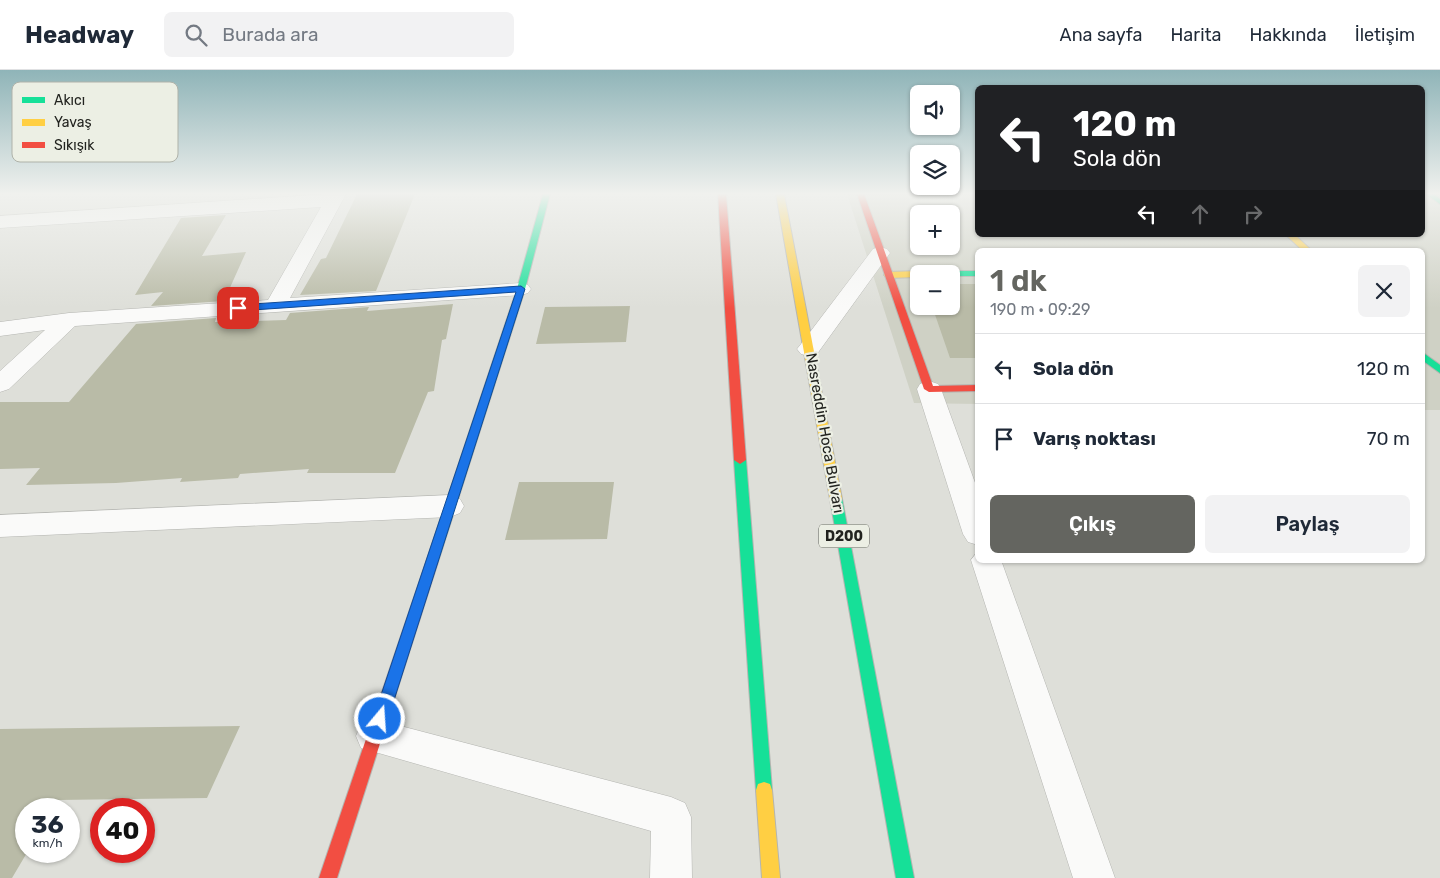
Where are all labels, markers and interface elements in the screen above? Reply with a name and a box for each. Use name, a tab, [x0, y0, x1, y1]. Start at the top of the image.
search box	[164, 12, 514, 57]
text: Headway	[25, 21, 134, 49]
icon: search	[182, 21, 210, 49]
text: Burada ara	[222, 23, 318, 46]
text: Ana sayfa	[1060, 24, 1143, 46]
text: Harita	[1171, 24, 1221, 46]
text: Hakkında	[1249, 24, 1327, 46]
text: İletişim	[1355, 24, 1415, 46]
legend	[12, 82, 178, 162]
map controls	[910, 85, 960, 315]
button: sound	[910, 85, 960, 135]
text: Akıcı	[54, 92, 85, 109]
text: 120 m	[1073, 103, 1176, 145]
icon: left	[990, 105, 1055, 170]
text: Yavaş	[54, 114, 92, 131]
text: Sıkışık	[54, 137, 95, 154]
button: layers	[910, 145, 960, 195]
text: Sola dön	[1073, 145, 1161, 172]
icon: left	[1133, 200, 1161, 228]
icon: ahead	[1186, 200, 1214, 228]
icon: right	[1239, 200, 1267, 228]
button: +	[910, 205, 960, 255]
text: 1 dk	[990, 263, 1047, 299]
button: −	[910, 265, 960, 315]
button: close	[1358, 265, 1410, 317]
pin	[217, 287, 259, 329]
icon: arrive	[224, 294, 252, 322]
text: 190 m · 09:29	[990, 300, 1090, 319]
street label: Nasreddin Hoca Bulvarı	[802, 351, 848, 515]
icon: left	[990, 355, 1018, 383]
text: Sola dön	[1033, 357, 1114, 380]
text: 120 m	[1357, 357, 1410, 380]
icon: arrive	[990, 425, 1018, 453]
text: Varış noktası	[1033, 427, 1156, 450]
text: 70 m	[1367, 427, 1410, 450]
button: Çıkış	[990, 495, 1195, 553]
button: Paylaş	[1205, 495, 1410, 553]
road number: D200	[819, 524, 869, 548]
position arrow	[353, 692, 405, 744]
speed limit sign: 40	[90, 798, 155, 863]
text: 36	[31, 810, 64, 839]
text: km/h	[33, 836, 62, 850]

